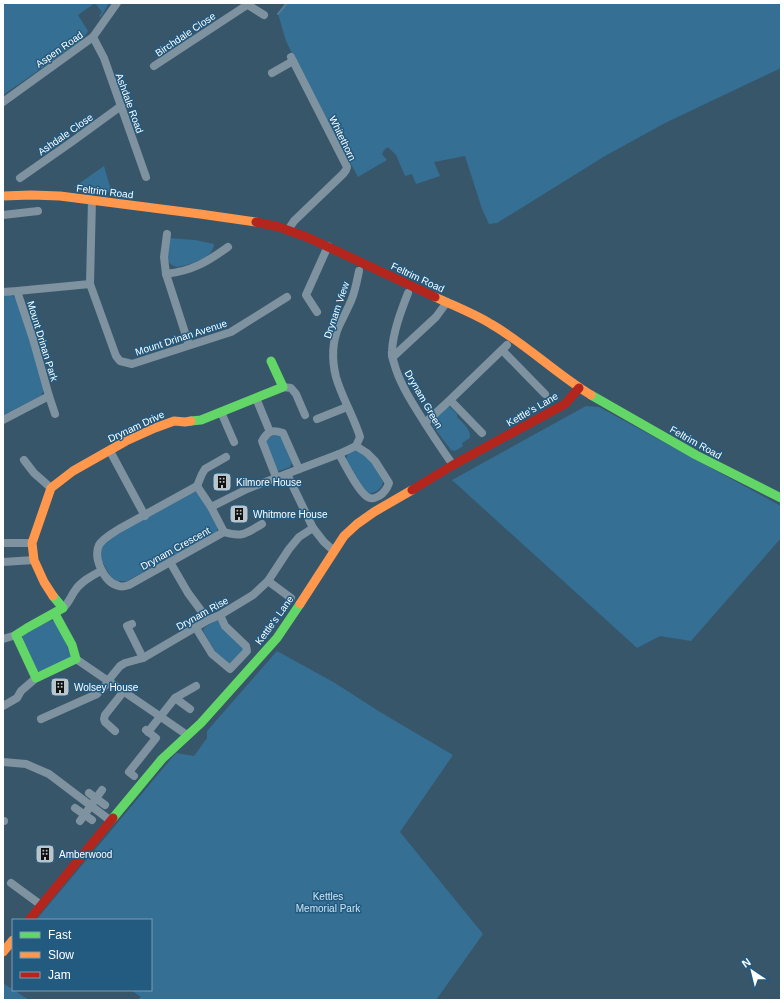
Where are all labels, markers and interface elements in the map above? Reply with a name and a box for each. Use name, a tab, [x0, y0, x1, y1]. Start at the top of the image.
street label: Birchdale Close	[153, 10, 218, 59]
street label: Aspen Road	[34, 29, 85, 70]
street label: Ashdale Road	[114, 72, 145, 135]
street label: Ashdale Close	[36, 111, 95, 157]
street label: Whitethorn	[327, 114, 358, 162]
street label: Feltrim Road	[76, 183, 134, 200]
street label: Feltrim Road	[390, 260, 446, 295]
street label: Drynam View	[322, 280, 352, 340]
street label: Mount Drinan Park	[25, 300, 60, 384]
street label: Mount Drinan Avenue	[134, 317, 229, 358]
street label: Drynam Green	[402, 368, 445, 430]
street label: Kettle's Lane	[505, 390, 560, 429]
street label: Drynam Drive	[106, 408, 167, 444]
street label: Feltrim Road	[668, 424, 723, 461]
building icon: Kilmore House	[211, 471, 233, 493]
place label: Kilmore House	[236, 477, 302, 488]
building icon: Whitmore House	[228, 503, 250, 525]
place label: Whitmore House	[253, 509, 328, 520]
street label: Drynam Crescent	[139, 525, 212, 572]
street label: Kettle's Lane	[253, 593, 296, 647]
street label: Drynam Rise	[174, 594, 231, 632]
building icon: Wolsey House	[49, 676, 71, 698]
place label: Wolsey House	[74, 682, 139, 693]
building icon: Amberwood	[34, 843, 56, 865]
place label: Amberwood	[59, 849, 112, 860]
park label: Kettles Memorial Park	[296, 891, 361, 914]
legend	[12, 919, 152, 991]
text: Fast	[48, 928, 72, 942]
text: Slow	[48, 948, 74, 962]
north arrow	[732, 951, 772, 991]
text: N	[740, 956, 753, 970]
text: Jam	[48, 968, 71, 982]

